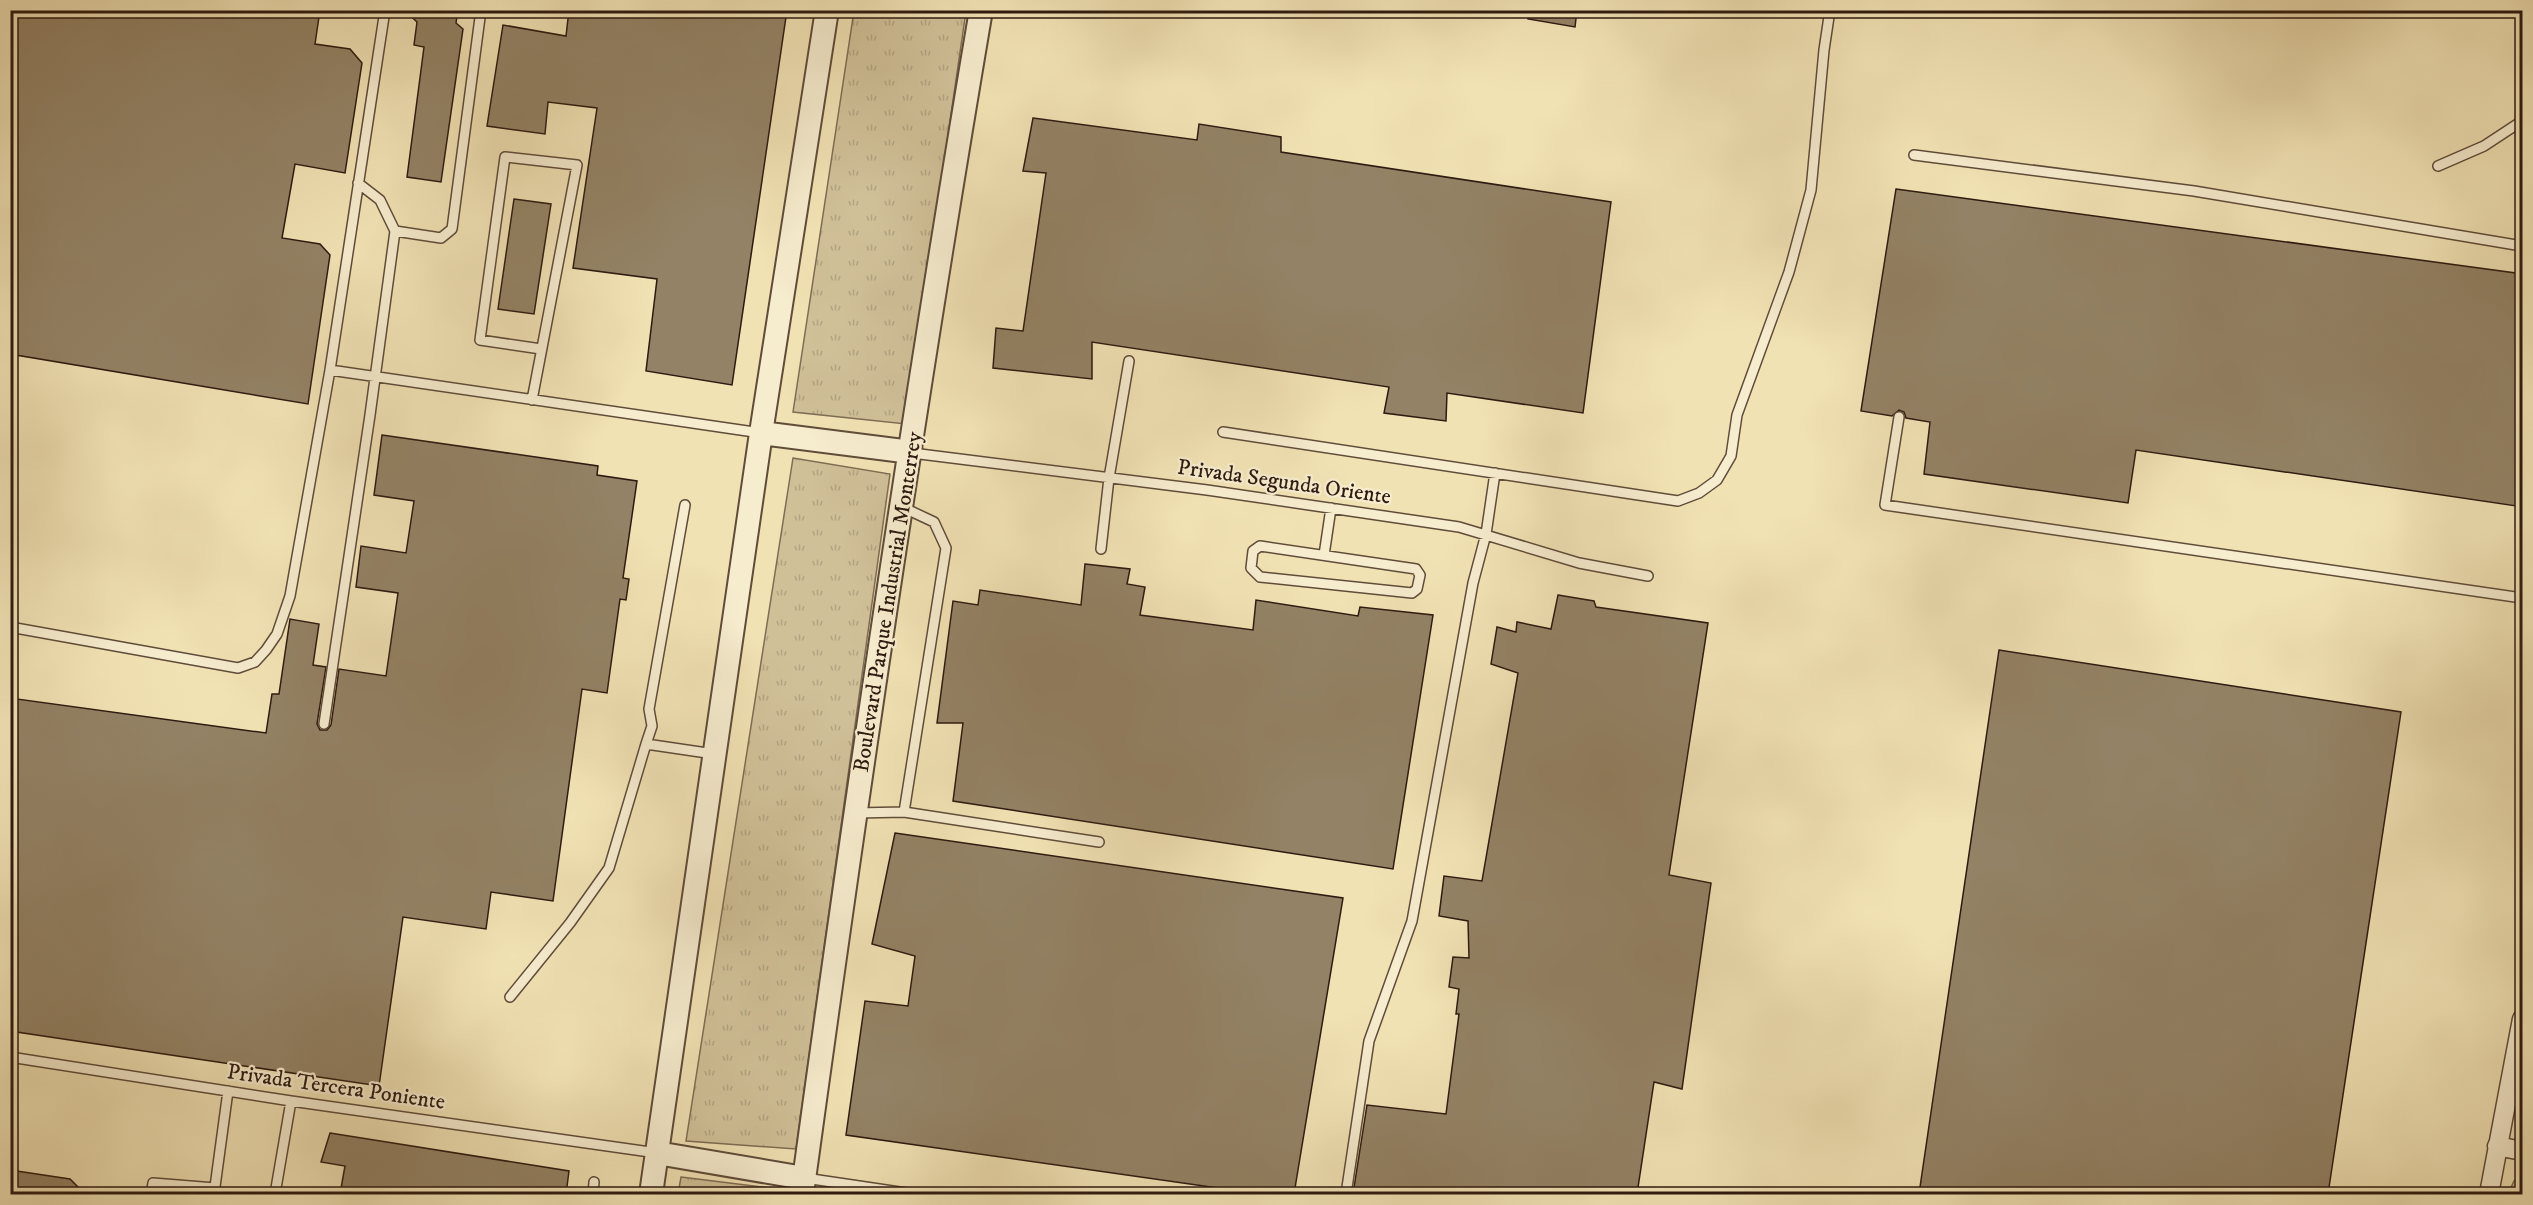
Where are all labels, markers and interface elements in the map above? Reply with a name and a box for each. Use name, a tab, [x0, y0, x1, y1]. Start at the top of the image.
street label: Boulevard Parque Industrial Monterrey	[848, 429, 928, 774]
street label: Privada Segunda Oriente	[1176, 454, 1392, 510]
street label: Privada Tercera Poniente	[225, 1058, 447, 1116]

